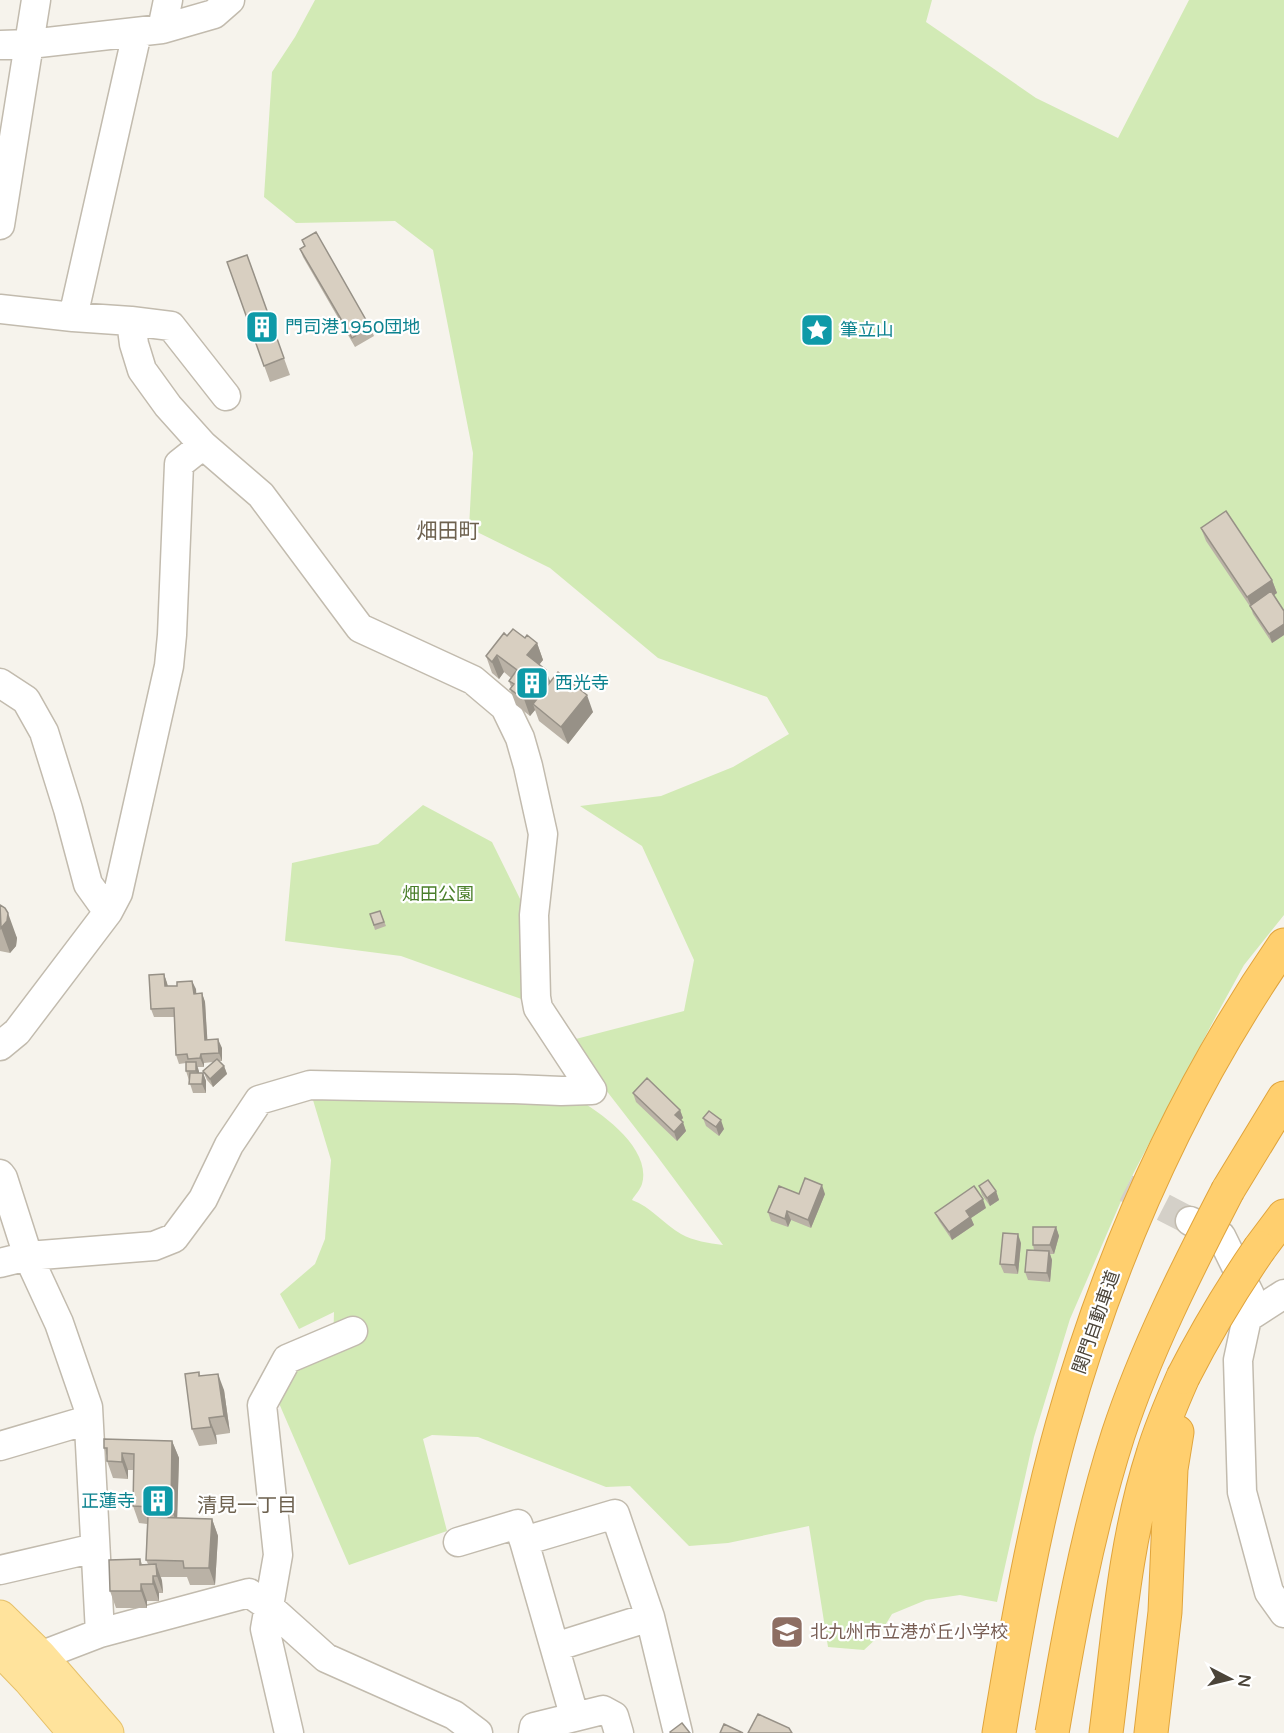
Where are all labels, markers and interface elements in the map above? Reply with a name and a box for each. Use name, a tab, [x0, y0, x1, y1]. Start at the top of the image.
building icon: 門司港1950団地	[244, 309, 280, 345]
place icon: 筆立山	[799, 312, 835, 348]
place label: 門司港1950団地	[285, 316, 420, 338]
place label: 筆立山	[840, 319, 894, 341]
district label: 畑田町	[417, 519, 480, 544]
building icon: 西光寺	[514, 665, 550, 701]
place label: 西光寺	[555, 672, 609, 694]
park label: 畑田公園	[402, 883, 474, 905]
street label: 関門自動車道	[1068, 1267, 1124, 1377]
building icon: 正蓮寺	[140, 1483, 176, 1519]
place label: 正蓮寺	[81, 1490, 135, 1512]
district label: 清見一丁目	[197, 1494, 297, 1518]
school or university icon: 北九州市立港が丘小学校	[769, 1614, 805, 1650]
place label: 北九州市立港が丘小学校	[810, 1621, 1008, 1643]
north arrow	[1200, 1649, 1260, 1709]
text: N	[1233, 1673, 1255, 1688]

